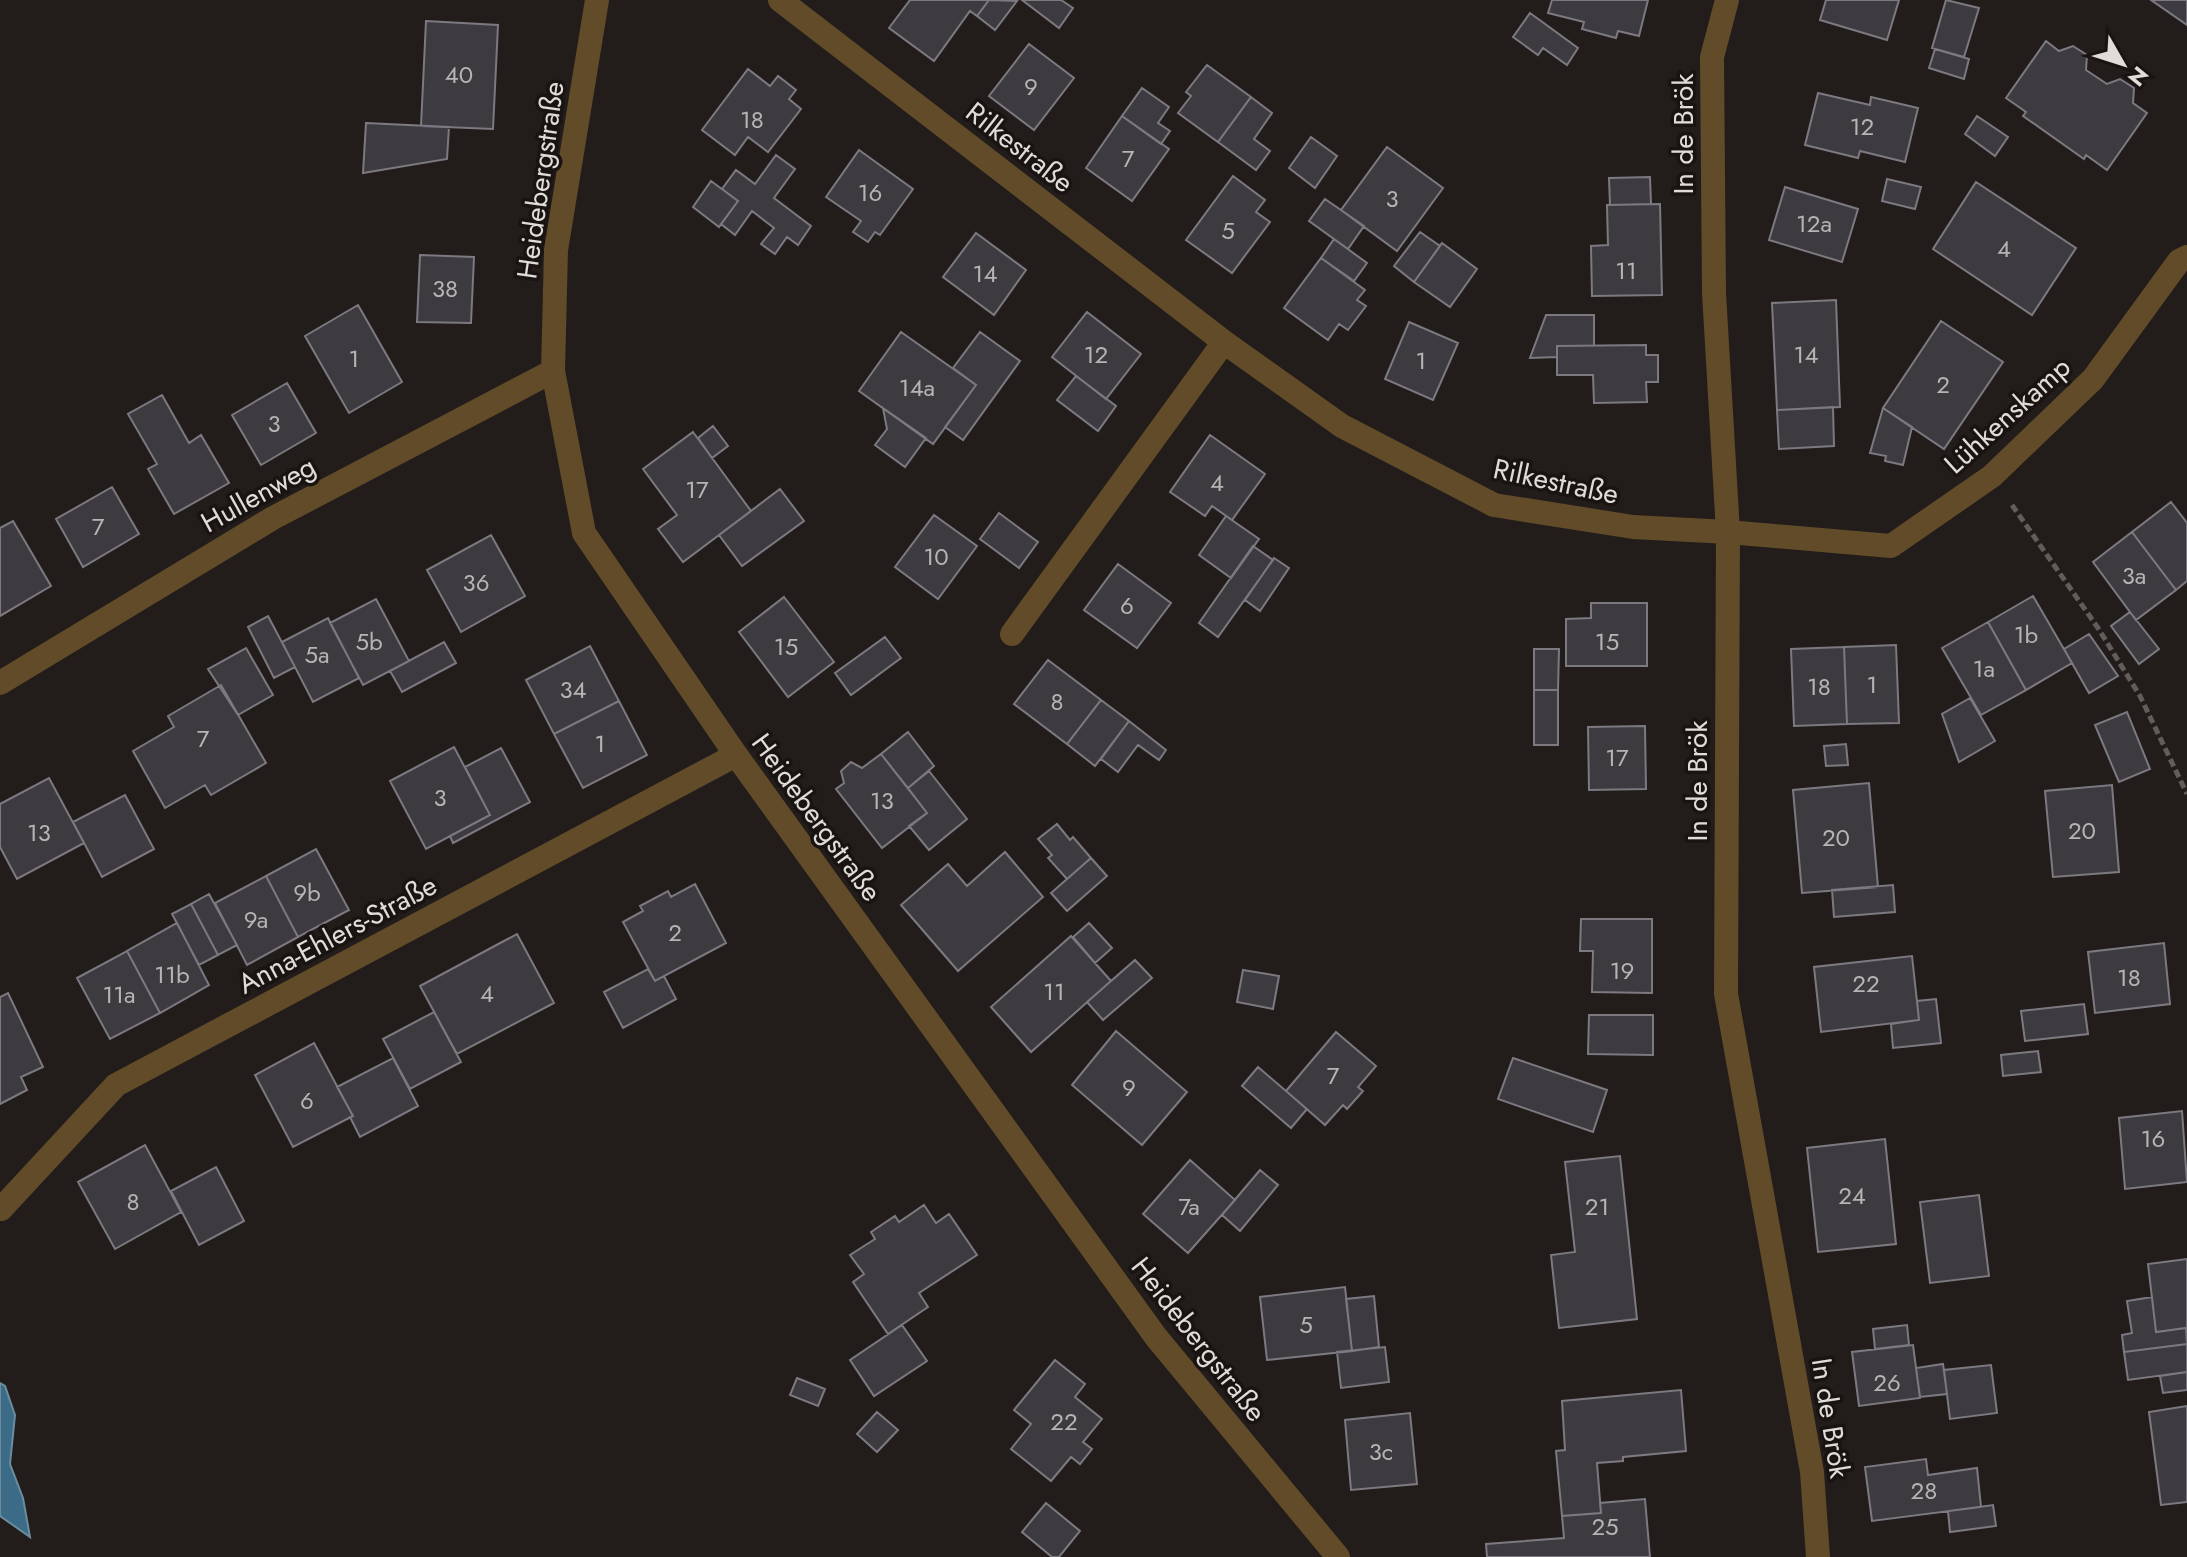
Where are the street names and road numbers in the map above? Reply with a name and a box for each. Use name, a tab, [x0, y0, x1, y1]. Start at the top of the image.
street label: In de Brök	[1663, 73, 1704, 195]
street label: Heidebergstraße	[506, 79, 575, 281]
street label: Rilkestraße	[957, 92, 1082, 203]
street label: Lühkenskamp	[1935, 347, 2080, 483]
street label: Hullenweg	[193, 446, 323, 543]
street label: Rilkestraße	[1489, 448, 1622, 515]
street label: In de Brök	[1677, 720, 1718, 842]
street label: Heidebergstraße	[742, 725, 892, 910]
street label: Anna-Ehlers-Straße	[230, 865, 444, 1004]
street label: Heidebergstraße	[1121, 1248, 1276, 1430]
street label: In de Brök	[1801, 1355, 1860, 1482]

